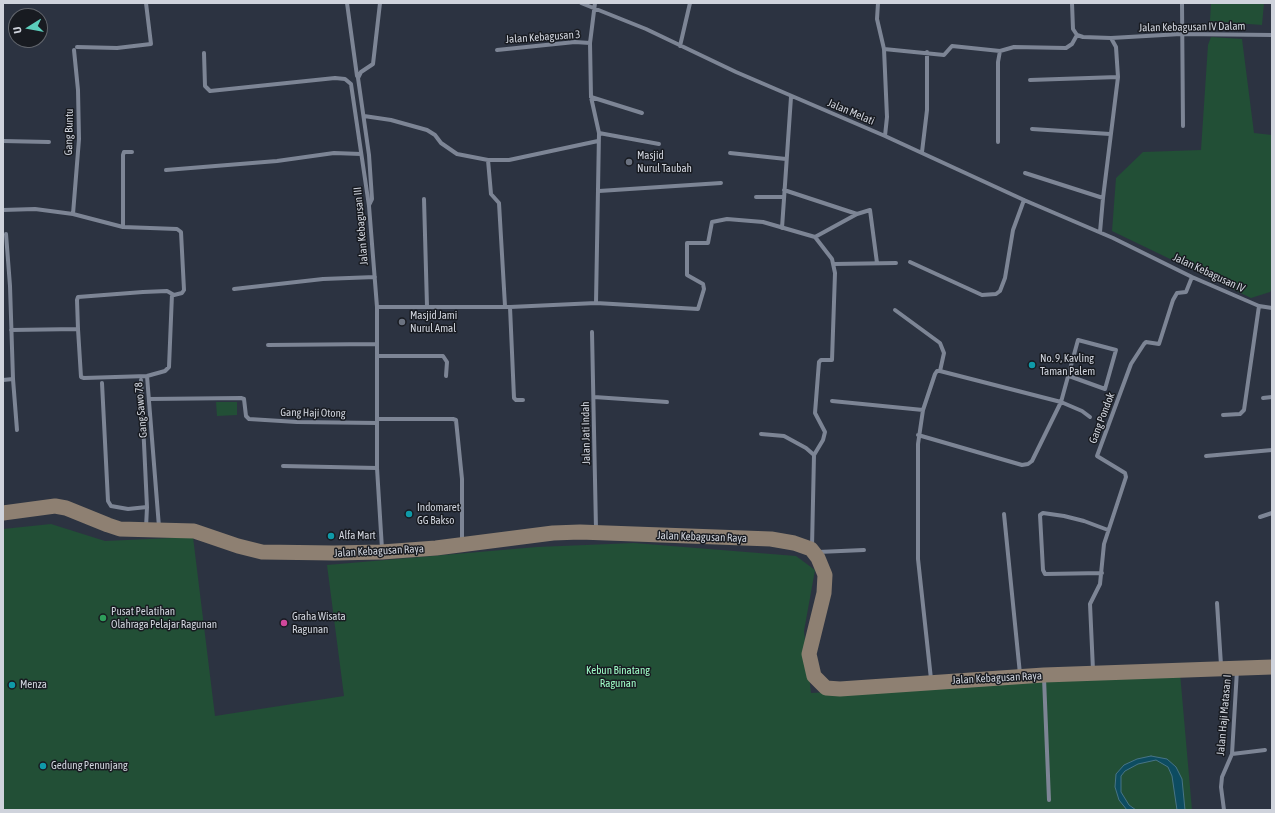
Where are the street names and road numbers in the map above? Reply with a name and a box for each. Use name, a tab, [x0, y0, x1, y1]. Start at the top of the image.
street label: Jalan Kebagusan IV Dalam	[1138, 19, 1246, 35]
street label: Jalan Kebagusan 3	[505, 28, 581, 46]
street label: Jalan Melati	[826, 96, 876, 128]
street label: Gang Buntu	[62, 108, 76, 156]
street label: Jalan Kebagusan III	[351, 186, 371, 266]
street label: Jalan Kebagusan IV	[1171, 251, 1247, 295]
street label: Gang Sawo 78	[132, 382, 150, 438]
street label: Gang Pondok	[1086, 391, 1118, 445]
street label: Jalan Jati Indah	[579, 401, 593, 465]
street label: Gang Haji Otong	[280, 406, 346, 420]
street label: Jalan Kebagusan Raya	[657, 529, 747, 545]
street label: Jalan Kebagusan Raya	[334, 542, 424, 560]
street label: Jalan Kebagusan Raya	[952, 669, 1042, 687]
street label: Jalan Haji Matasan I	[1214, 674, 1234, 756]

